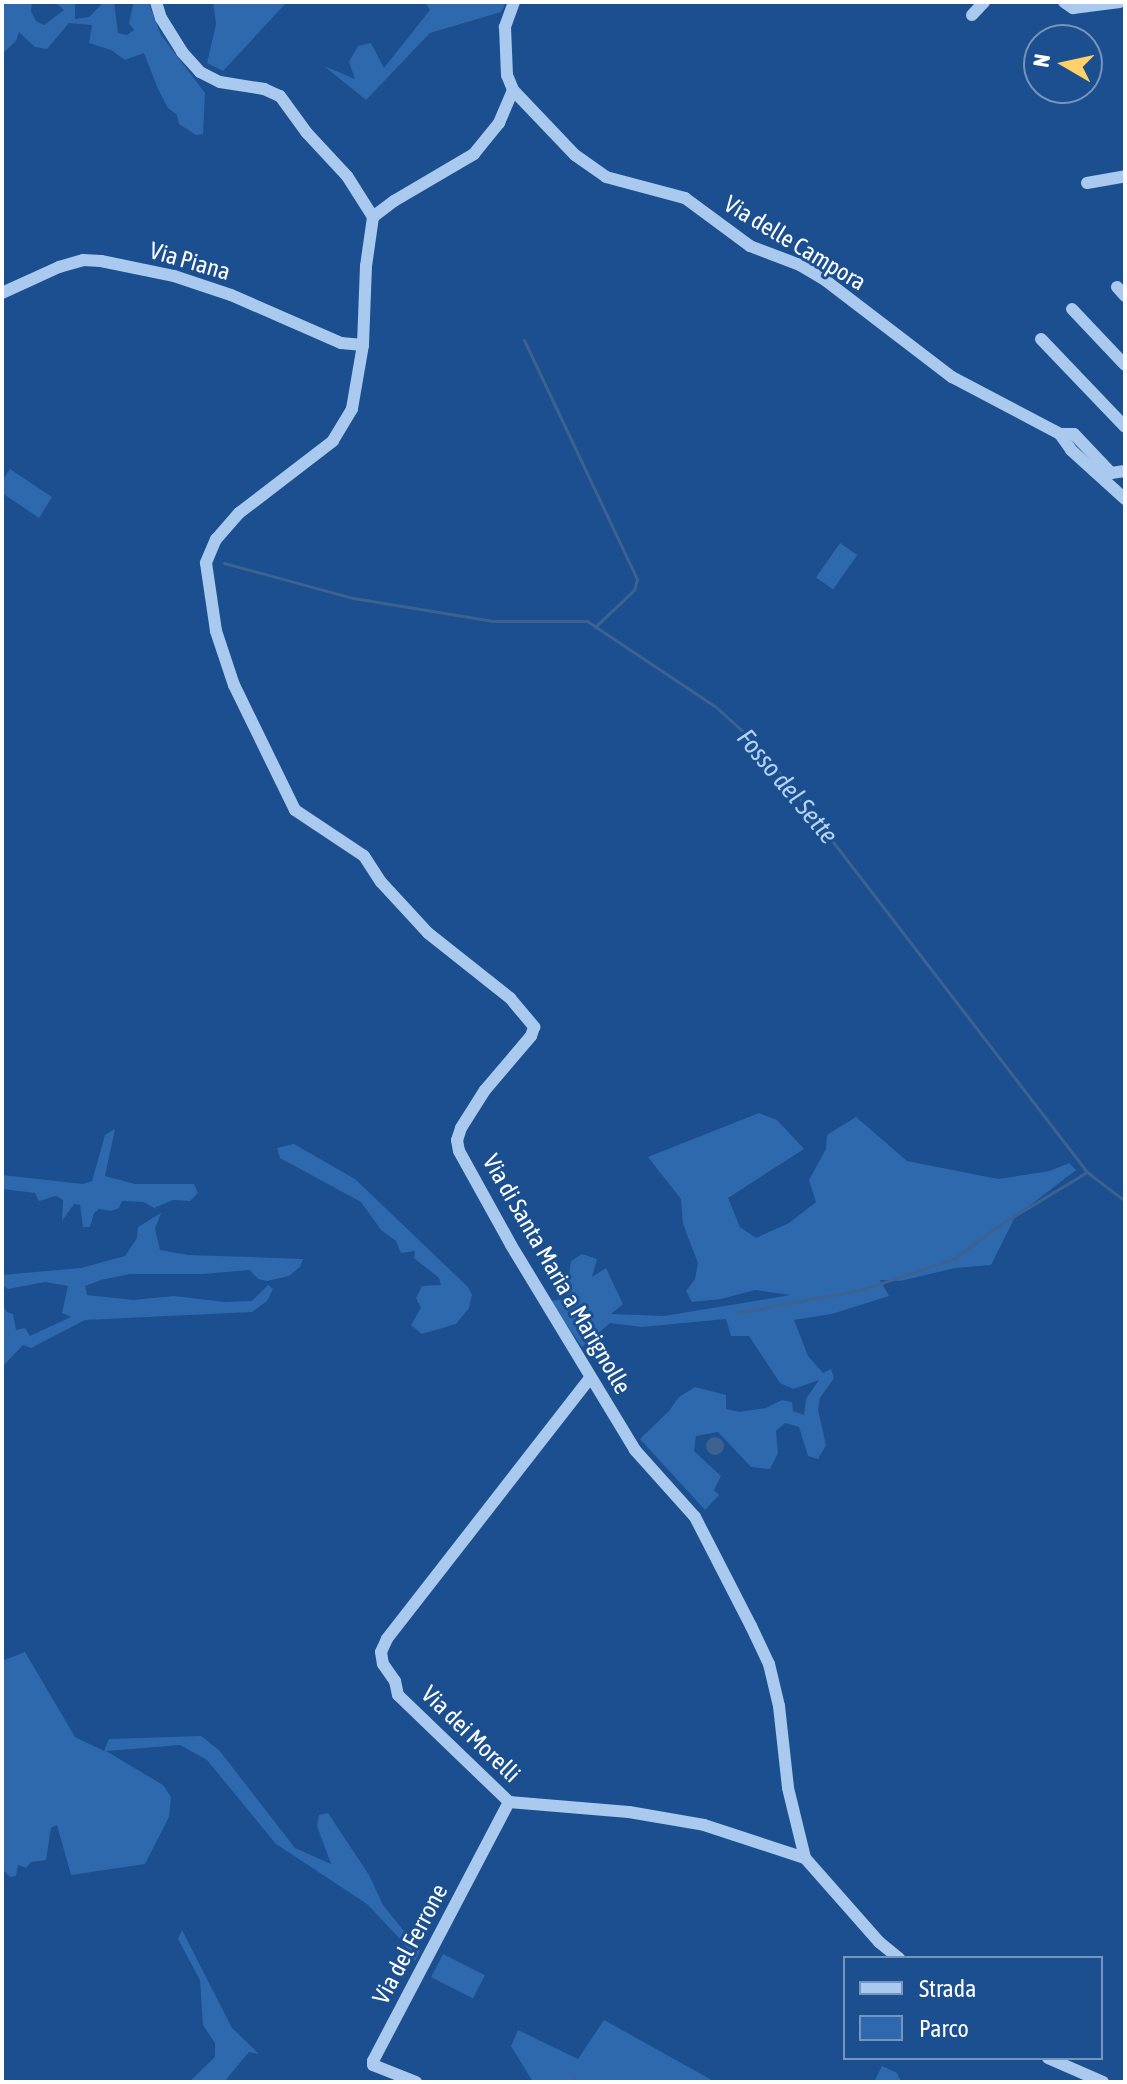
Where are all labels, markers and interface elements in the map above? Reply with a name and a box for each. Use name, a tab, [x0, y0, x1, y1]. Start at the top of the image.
north arrow	[1023, 24, 1103, 104]
text: N	[1027, 52, 1055, 69]
street label: Via delle Campora	[719, 189, 871, 297]
street label: Via Piana	[146, 236, 234, 286]
water label: Fosso del Sette	[730, 723, 844, 851]
street label: Via di Santa Maria a Marignolle	[477, 1149, 637, 1399]
street label: Via dei Morelli	[416, 1680, 526, 1788]
street label: Via del Ferrone	[366, 1879, 454, 2009]
legend	[843, 1956, 1103, 2060]
text: Strada	[919, 1975, 976, 2002]
text: Parco	[919, 2015, 969, 2042]

